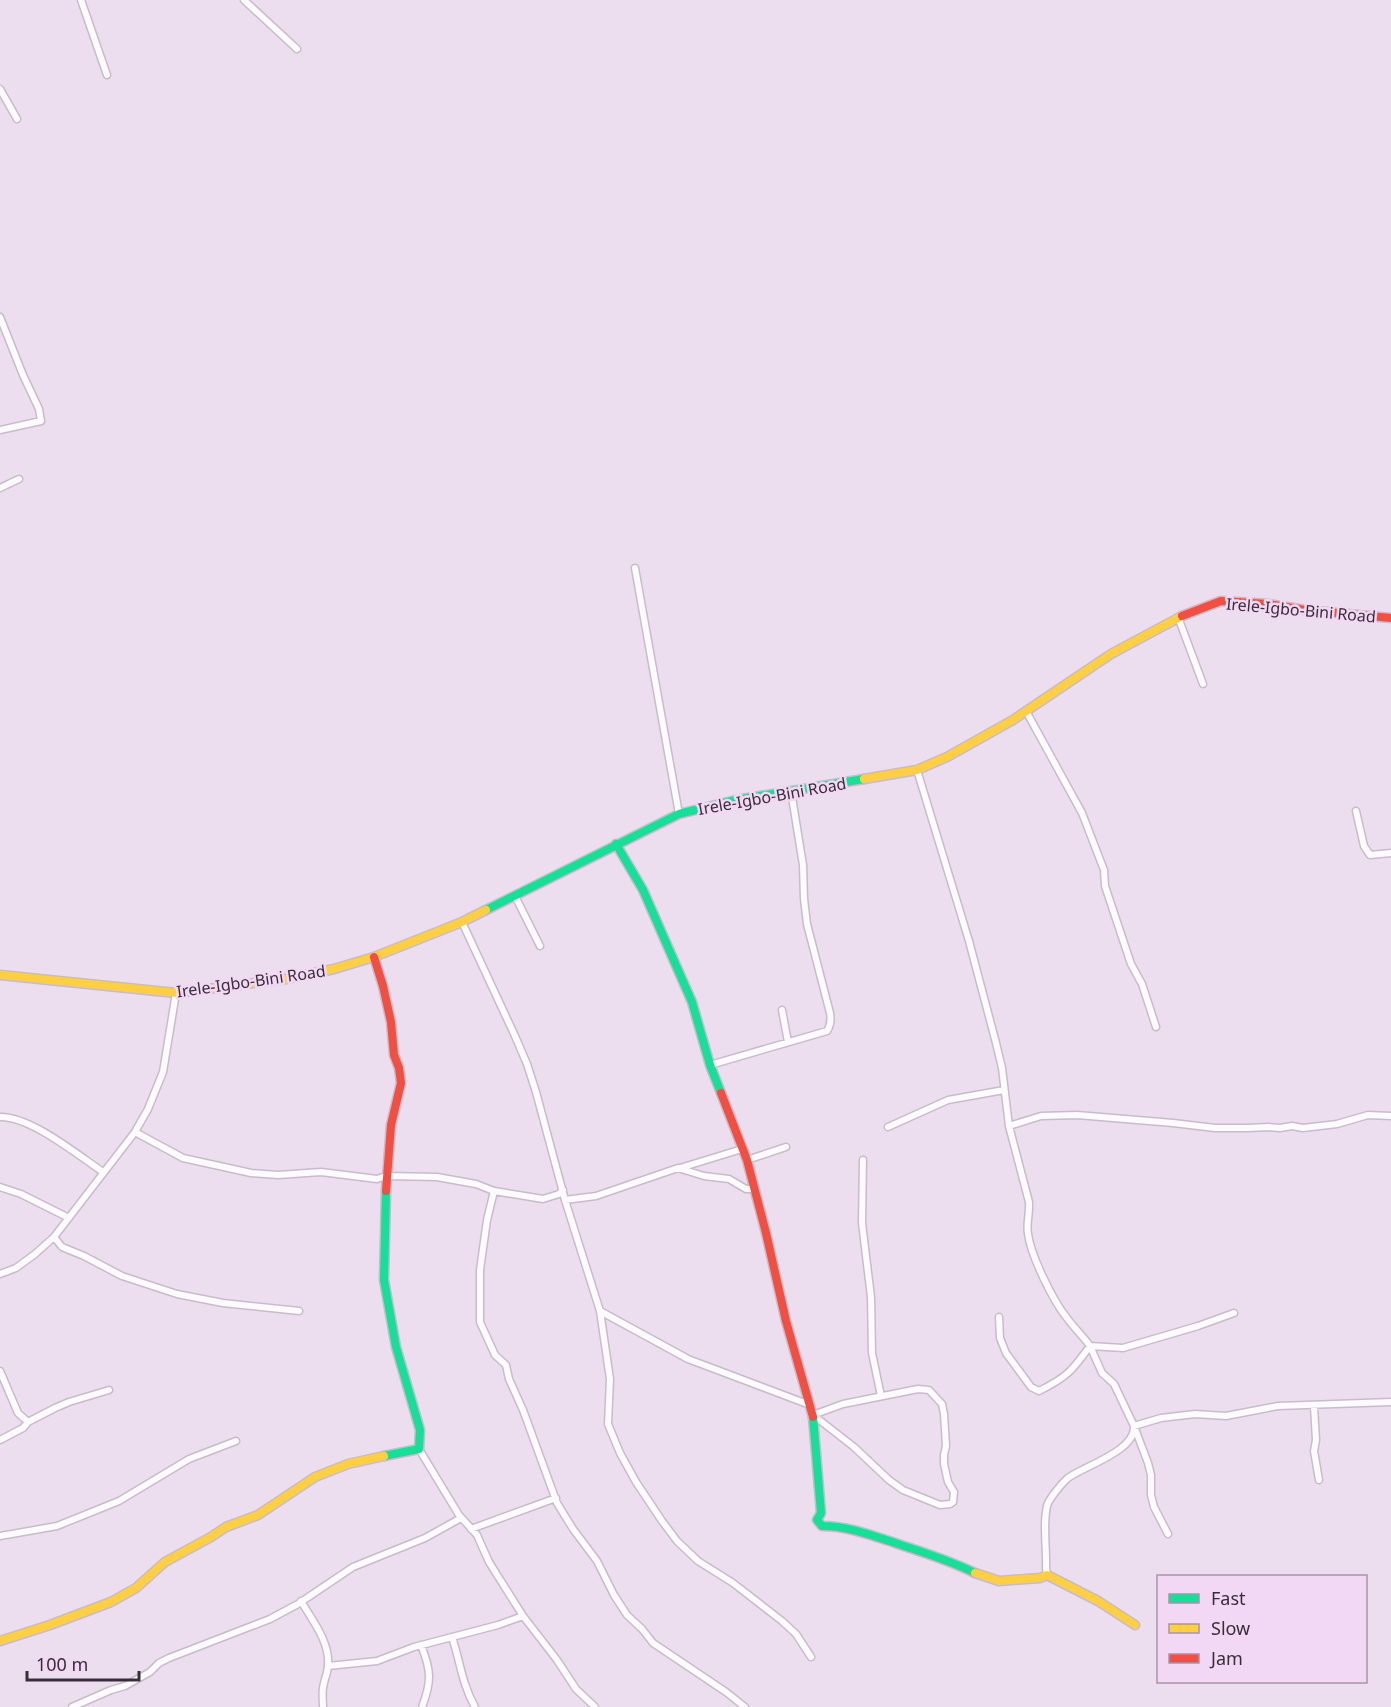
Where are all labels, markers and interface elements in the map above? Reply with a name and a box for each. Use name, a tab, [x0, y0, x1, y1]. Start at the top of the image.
street label: Irele-Igbo-Bini Road	[1225, 592, 1377, 628]
street label: Irele-Igbo-Bini Road	[696, 772, 848, 820]
street label: Irele-Igbo-Bini Road	[175, 960, 327, 1002]
legend	[1157, 1575, 1367, 1683]
text: Fast	[1211, 1586, 1246, 1610]
text: Slow	[1211, 1616, 1250, 1640]
scale bar	[27, 1644, 140, 1682]
text: Jam	[1209, 1646, 1243, 1670]
text: 100 m	[36, 1652, 88, 1676]

